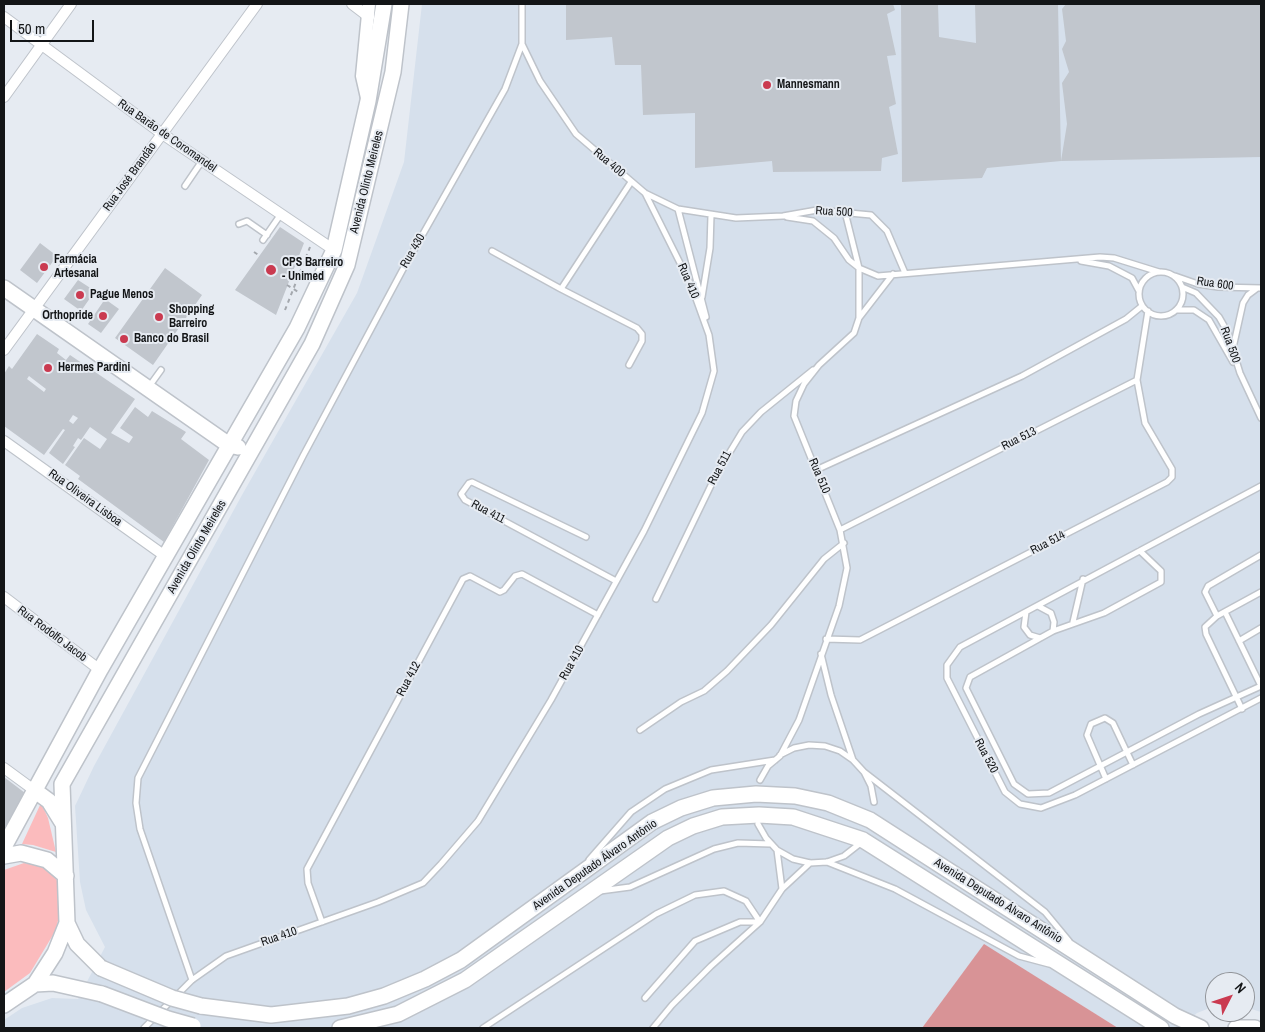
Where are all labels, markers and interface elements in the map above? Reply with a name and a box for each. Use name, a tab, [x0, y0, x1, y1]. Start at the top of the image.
scale bar	[12, 10, 96, 42]
text: 50 m	[18, 18, 45, 39]
place label: Mannesmann	[777, 78, 840, 92]
marker: Mannesmann	[761, 79, 773, 91]
street label: Rua Barão de Coromandel	[115, 97, 219, 175]
street label: Avenida Olinto Meireles	[347, 129, 387, 235]
street label: Rua José Brandão	[100, 140, 160, 214]
street label: Rua 400	[590, 146, 628, 180]
street label: Rua 500	[815, 204, 853, 220]
street label: Rua 430	[397, 231, 429, 271]
place label: Farmácia Artesanal	[54, 253, 99, 281]
place label: CPS Barreiro - Unimed	[282, 256, 343, 284]
marker: Farmácia Artesanal	[38, 261, 50, 273]
street label: Rua 410	[674, 261, 702, 301]
marker: CPS Barreiro - Unimed	[264, 263, 278, 277]
street label: Rua 600	[1196, 274, 1234, 294]
place label: Pague Menos	[90, 288, 153, 302]
marker: Pague Menos	[74, 289, 86, 301]
place label: Shopping Barreiro	[169, 303, 214, 331]
place label: Orthopride	[42, 309, 93, 323]
marker: Orthopride	[97, 310, 109, 322]
marker: Shopping Barreiro	[153, 311, 165, 323]
street label: Rua 500	[1217, 325, 1243, 365]
place label: Banco do Brasil	[134, 332, 209, 346]
marker: Banco do Brasil	[118, 333, 130, 345]
place label: Hermes Pardini	[58, 361, 130, 375]
marker: Hermes Pardini	[42, 362, 54, 374]
street label: Rua 513	[999, 424, 1039, 454]
street label: Rua 511	[705, 449, 735, 487]
street label: Rua 510	[805, 456, 833, 496]
street label: Rua Oliveira Lisboa	[45, 466, 125, 530]
street label: Rua 411	[469, 497, 507, 527]
street label: Avenida Olinto Meireles	[164, 498, 230, 596]
street label: Rua 514	[1028, 528, 1068, 558]
street label: Rua Rodolfo Jacob	[14, 603, 90, 665]
street label: Rua 410	[557, 643, 587, 683]
street label: Rua 412	[394, 659, 424, 699]
street label: Rua 520	[971, 736, 1001, 776]
street label: Avenida Deputado Álvaro Antônio	[530, 816, 660, 914]
street label: Avenida Deputado Álvaro Antônio	[931, 856, 1065, 946]
street label: Rua 410	[259, 924, 299, 950]
north arrow	[1205, 972, 1255, 1022]
text: N	[1231, 979, 1250, 997]

